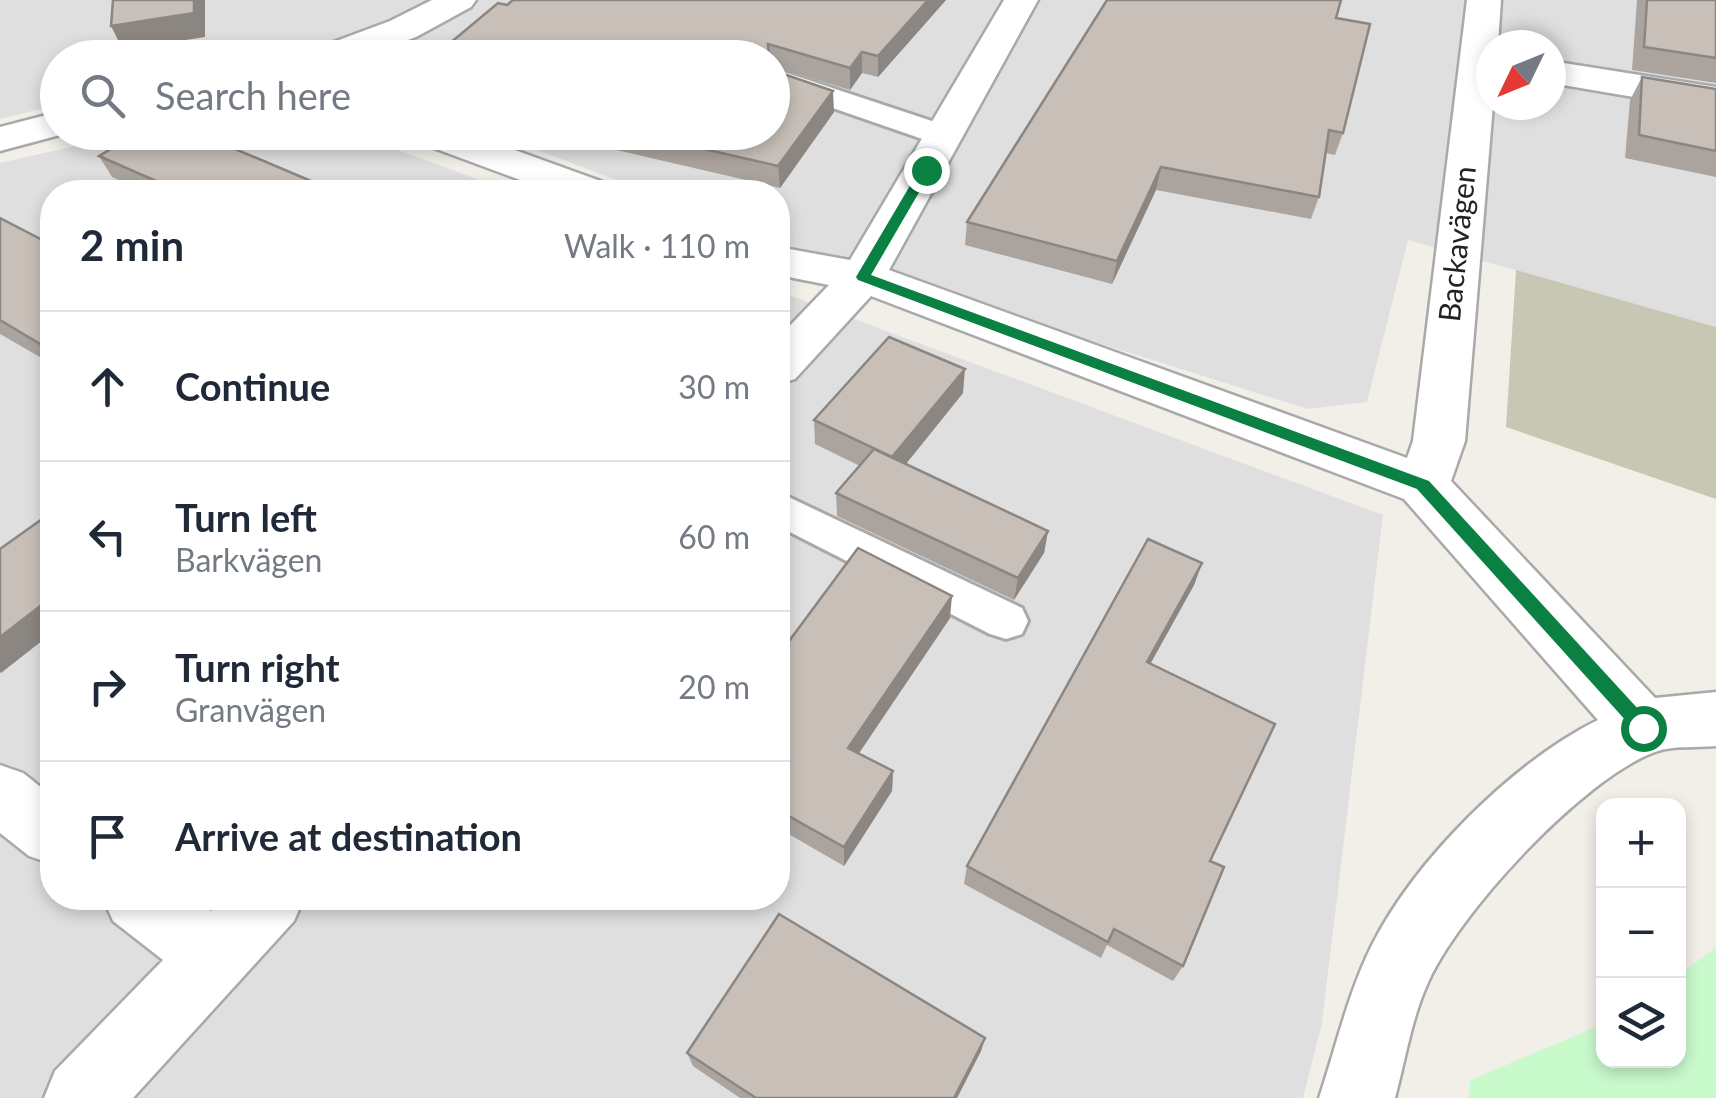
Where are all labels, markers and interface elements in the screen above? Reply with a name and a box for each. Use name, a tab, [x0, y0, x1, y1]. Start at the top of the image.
north arrow	[1476, 30, 1566, 120]
search box	[40, 40, 790, 150]
icon: search	[75, 68, 130, 123]
text: Search here	[155, 72, 351, 118]
route end	[904, 148, 950, 194]
street label: Backavägen	[1430, 164, 1482, 323]
text: 2 min	[80, 220, 184, 270]
text: Walk · 110 m	[564, 226, 750, 265]
icon: ahead	[80, 359, 135, 414]
text: Continue	[175, 363, 330, 409]
text: 30 m	[678, 367, 750, 406]
text: Turn left	[175, 494, 317, 540]
icon: left	[80, 509, 135, 564]
text: 60 m	[678, 517, 750, 556]
text: Barkvägen	[175, 540, 322, 579]
text: Turn right	[175, 644, 340, 690]
icon: right	[80, 659, 135, 714]
text: 20 m	[678, 667, 750, 706]
text: Granvägen	[175, 690, 326, 729]
route start	[1621, 706, 1667, 752]
map controls	[1596, 798, 1686, 1068]
button: +	[1596, 798, 1686, 888]
icon: arrive	[80, 809, 135, 864]
text: Arrive at destination	[175, 813, 522, 859]
button: −	[1596, 888, 1686, 978]
button: layers	[1596, 978, 1686, 1068]

